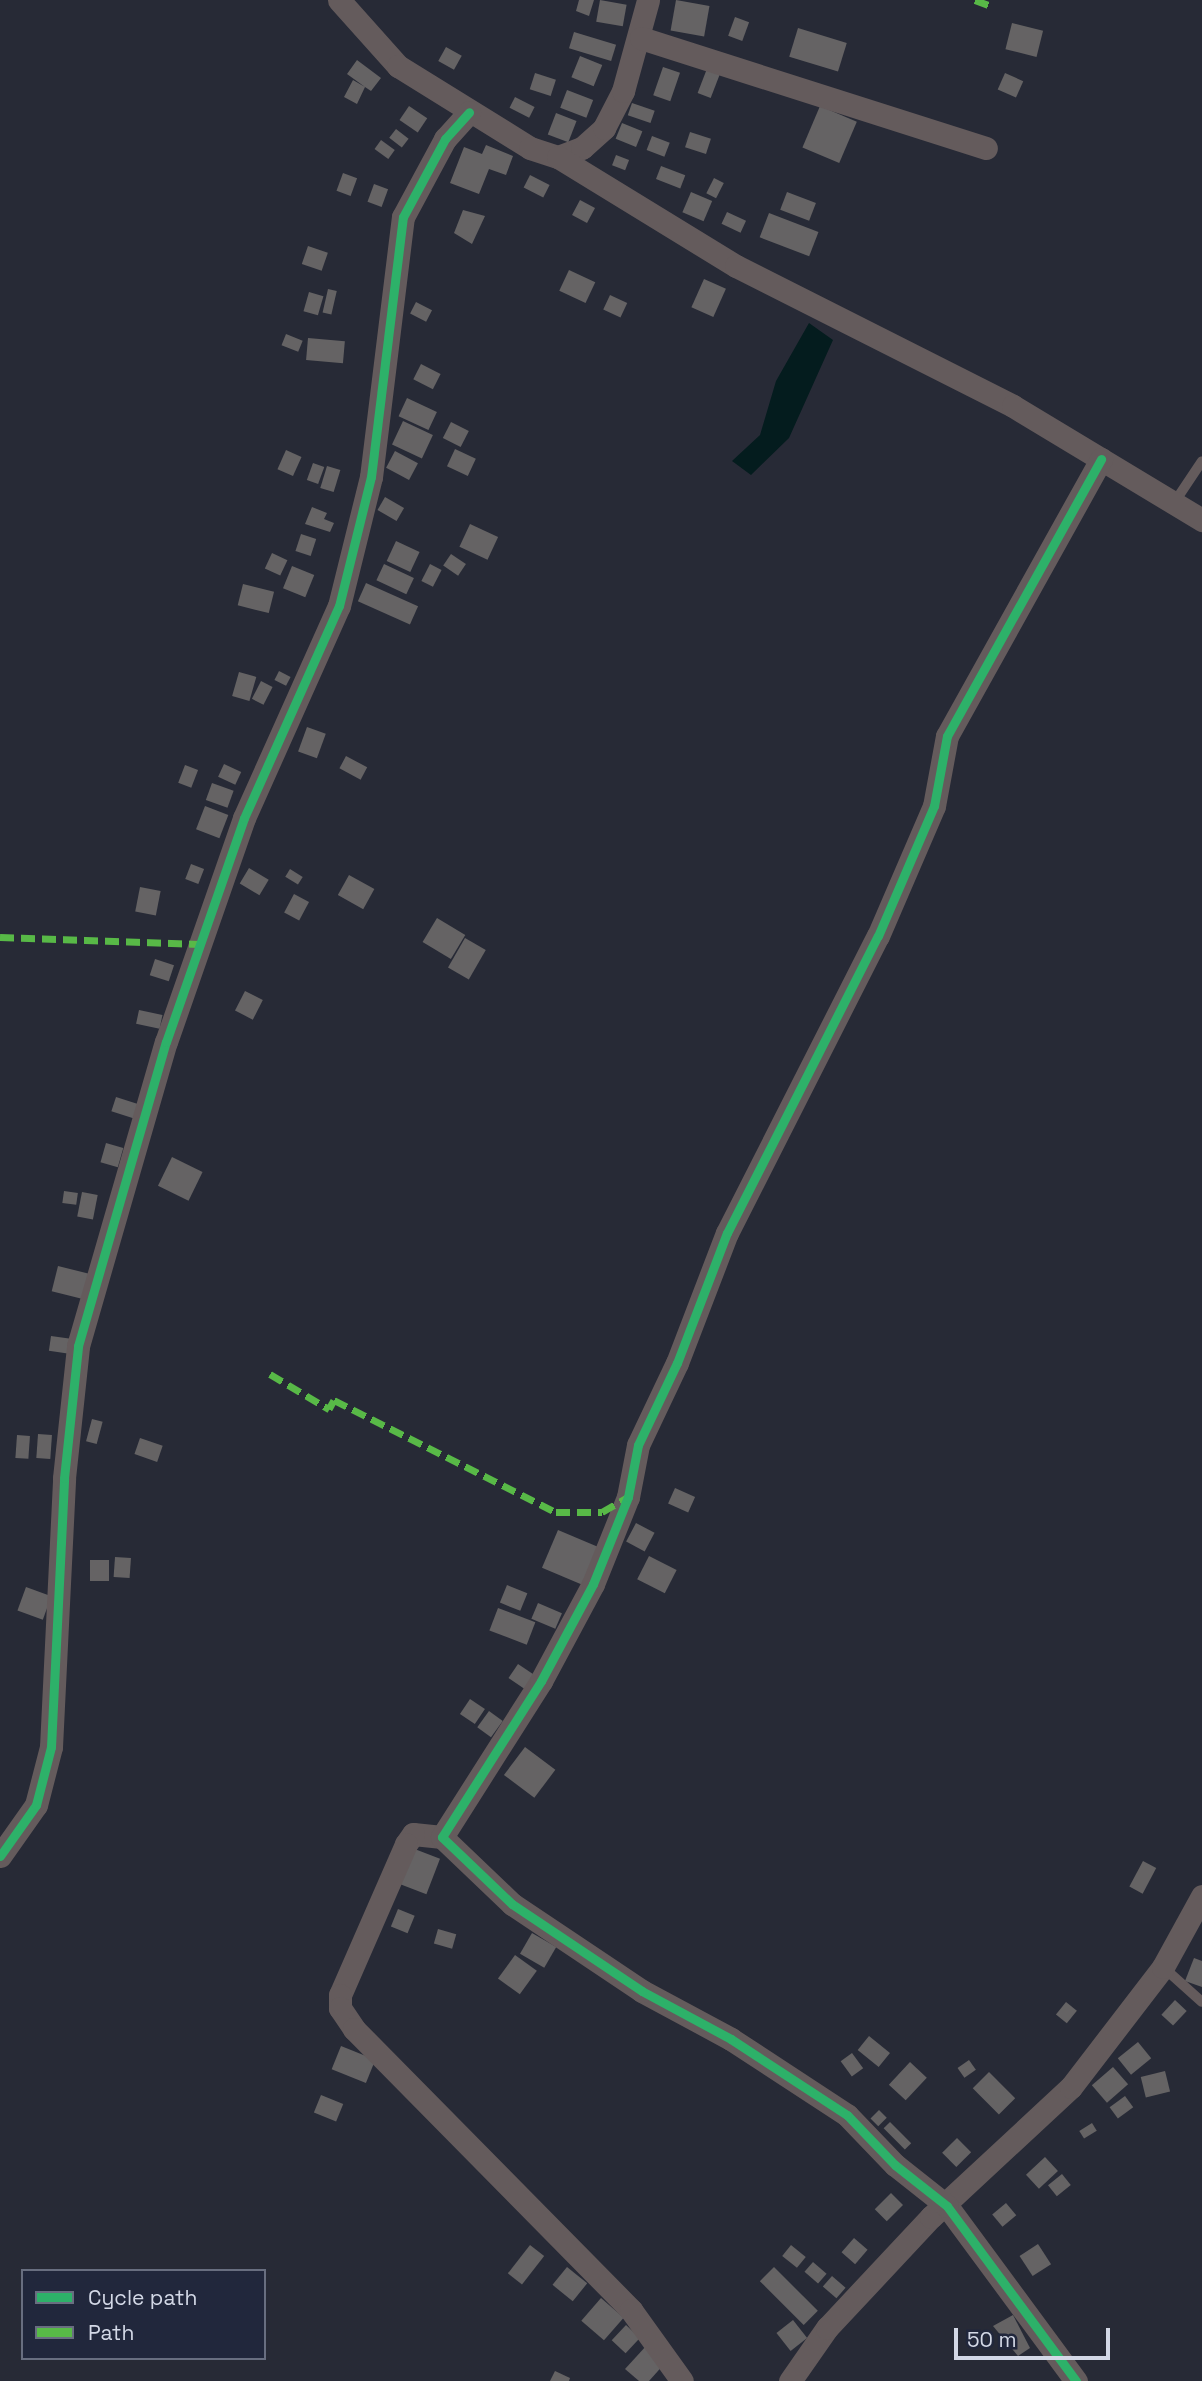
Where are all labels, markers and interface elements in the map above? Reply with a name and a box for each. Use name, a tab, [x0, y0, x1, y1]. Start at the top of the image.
legend	[21, 2269, 266, 2360]
text: Cycle path	[88, 2284, 197, 2311]
scale bar	[957, 2314, 1113, 2358]
text: Path	[88, 2319, 134, 2346]
text: 50 m	[967, 2326, 1017, 2353]

